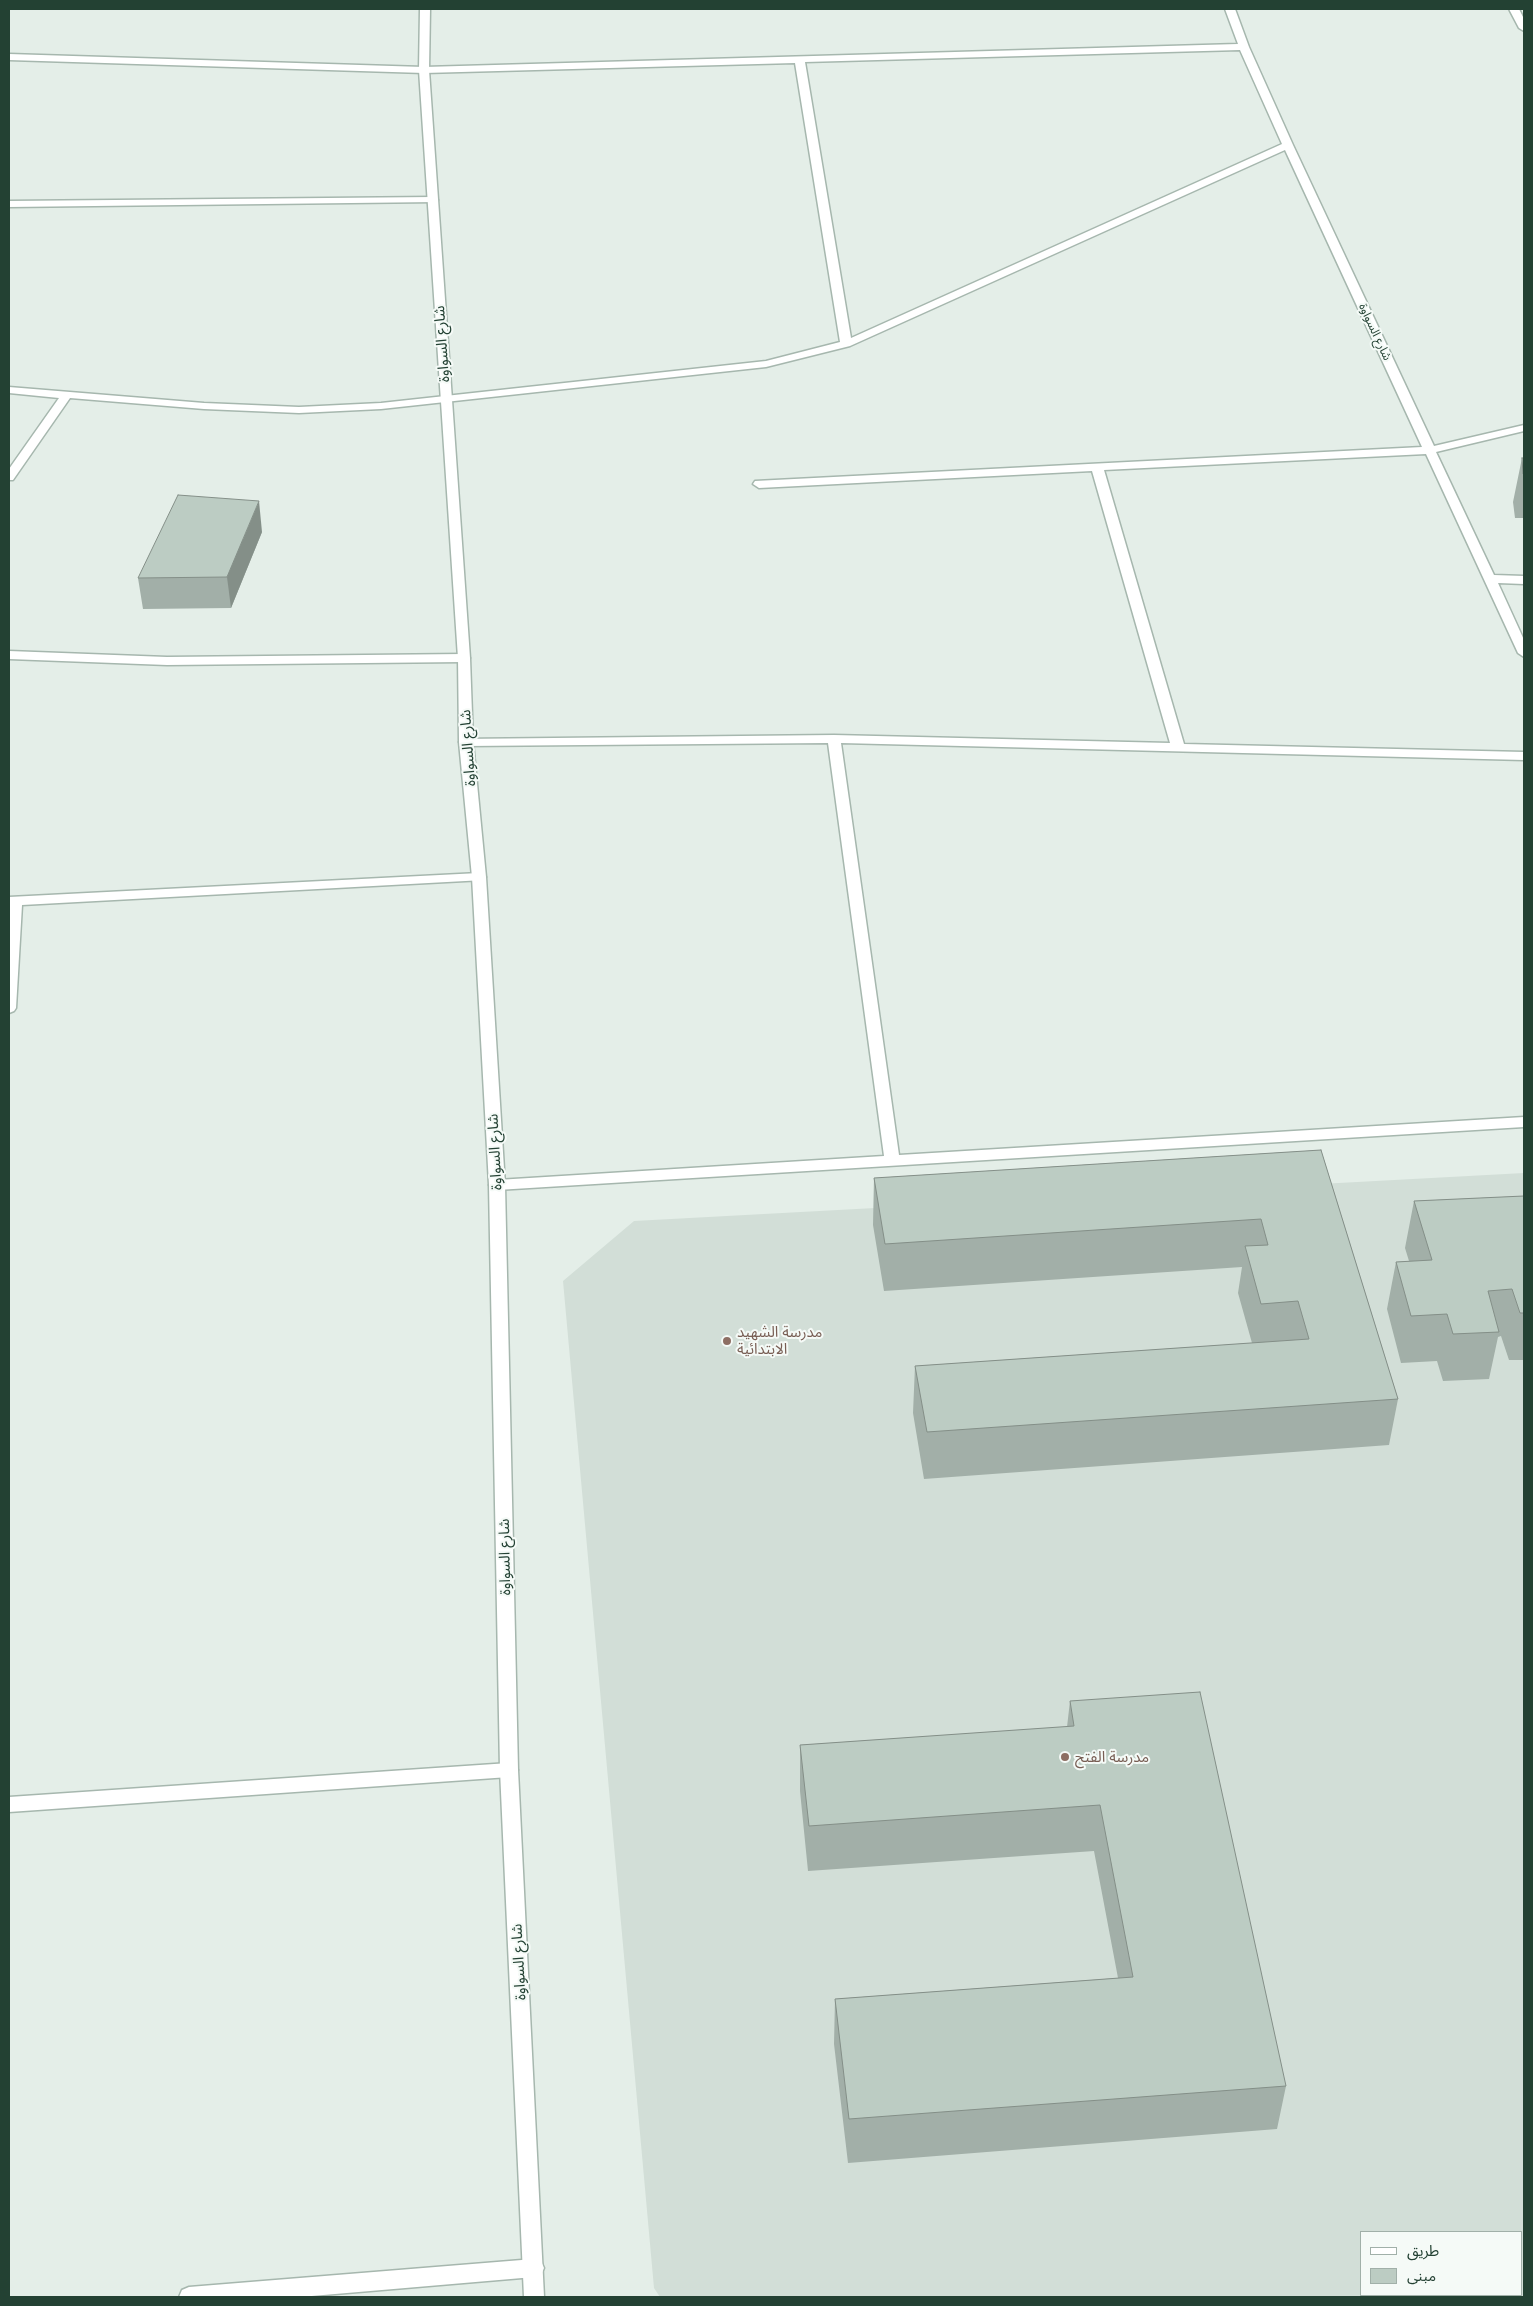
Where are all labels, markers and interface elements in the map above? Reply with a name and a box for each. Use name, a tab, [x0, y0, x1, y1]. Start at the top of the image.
street label: شارع السواوة	[1355, 301, 1395, 363]
street label: شارع السواوة	[430, 305, 454, 383]
street label: شارع السواوة	[456, 709, 480, 787]
street label: شارع السواوة	[484, 1113, 506, 1191]
place label: مدرسة الشهيد الابتدائية	[737, 1323, 822, 1358]
marker: مدرسة الشهيد الابتدائية	[721, 1335, 733, 1347]
street label: شارع السواوة	[495, 1518, 515, 1596]
place label: مدرسة الفتح	[1075, 1748, 1149, 1766]
marker: مدرسة الفتح	[1059, 1751, 1071, 1763]
street label: شارع السواوة	[508, 1923, 530, 2001]
legend	[1360, 2231, 1523, 2296]
text: طريق	[1407, 2241, 1439, 2260]
text: مبنى	[1407, 2266, 1436, 2285]

